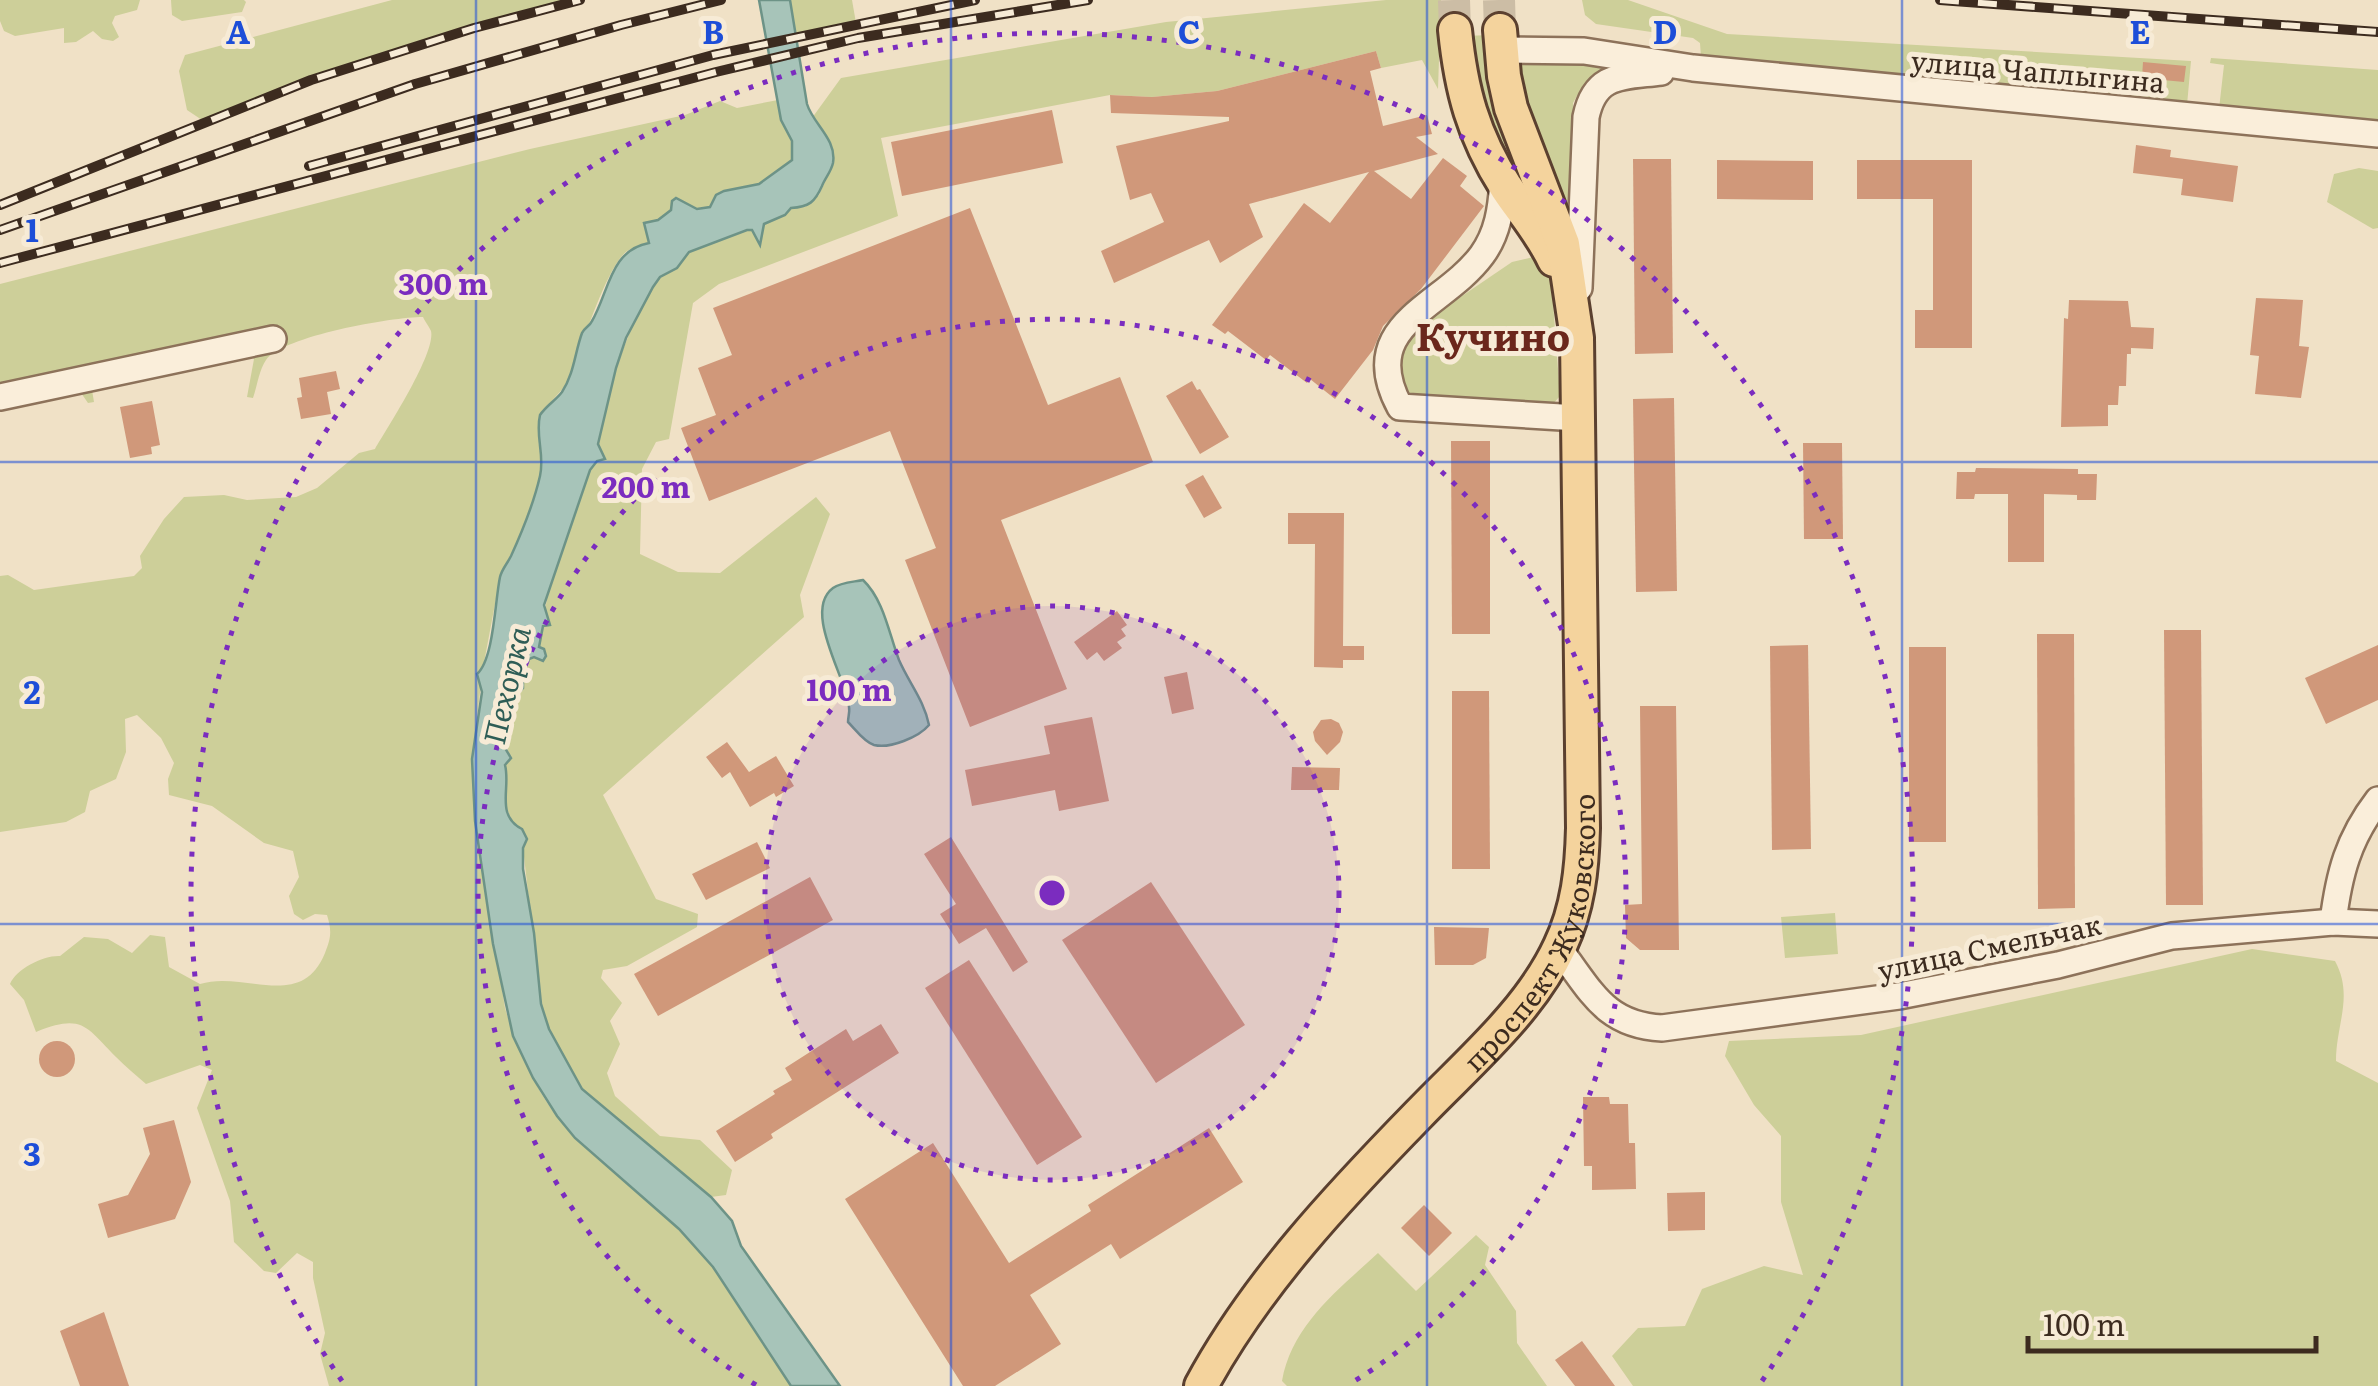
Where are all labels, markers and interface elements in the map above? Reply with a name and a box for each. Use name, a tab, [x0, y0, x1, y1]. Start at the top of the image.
text: A	[226, 6, 250, 54]
text: B	[702, 6, 724, 54]
text: C	[1178, 6, 1200, 54]
text: D	[1653, 6, 1677, 54]
text: E	[2129, 6, 2151, 54]
street label: улица Чаплыгина	[1909, 38, 2167, 102]
text: 1	[25, 204, 39, 252]
text: 300 m	[398, 260, 488, 304]
district label: Кучино	[1416, 306, 1570, 363]
text: 200 m	[602, 463, 691, 507]
water label: Пехорка	[470, 622, 540, 748]
text: 2	[23, 666, 41, 714]
text: 100 m	[806, 666, 892, 710]
street label: проспект Жуковского	[1453, 793, 1604, 1080]
centre of rings	[1034, 875, 1070, 911]
street label: улица Смельчак	[1873, 902, 2105, 990]
text: 3	[23, 1128, 41, 1176]
scale bar	[2028, 1291, 2316, 1353]
text: 100 m	[2043, 1301, 2125, 1345]

